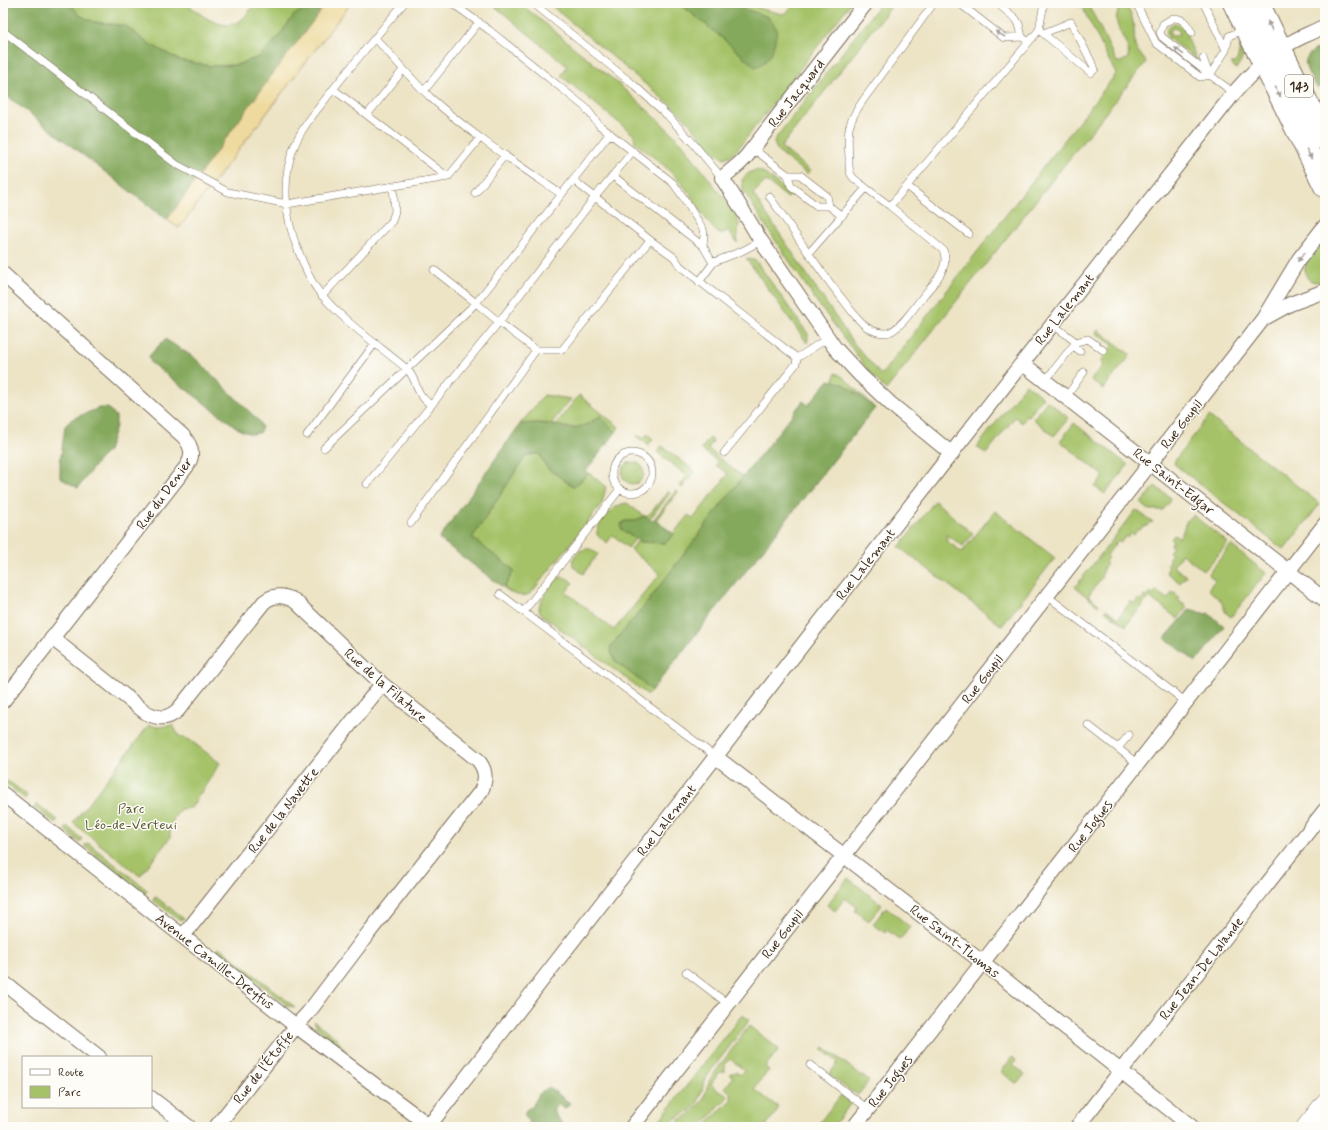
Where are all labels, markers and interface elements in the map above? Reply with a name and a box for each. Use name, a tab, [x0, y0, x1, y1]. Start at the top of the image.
one-way arrow	[1266, 20, 1273, 32]
one-way arrow	[995, 30, 1005, 38]
one-way arrow	[1174, 47, 1185, 55]
street label: Rue Jacquard	[765, 56, 829, 131]
road number: 143	[1285, 75, 1313, 97]
one-way arrow	[1274, 87, 1281, 98]
one-way arrow	[1306, 148, 1312, 159]
one-way arrow	[1297, 252, 1305, 262]
street label: Rue Lalemant	[1031, 270, 1098, 349]
street label: Rue Goupil	[1157, 396, 1207, 453]
street label: Rue Saint-Edgar	[1128, 444, 1218, 521]
street label: Rue du Denier	[132, 454, 197, 533]
street label: Rue Lalemant	[832, 525, 899, 604]
street label: Rue de la Filature	[340, 645, 431, 727]
street label: Rue Goupil	[958, 651, 1008, 708]
street label: Rue de la Navette	[244, 764, 323, 857]
street label: Rue Lalemant	[633, 781, 700, 860]
street label: Rue Jogues	[1065, 796, 1119, 858]
park label: Parc Léo-de-Verteui	[85, 800, 177, 834]
street label: Rue Saint-Thomas	[906, 901, 1003, 983]
street label: Rue Goupil	[758, 906, 808, 963]
street label: Avenue Camille-Dreyfus	[151, 910, 277, 1014]
street label: Rue Jean-De Lalande	[1156, 913, 1248, 1024]
street label: Rue de l'Étoffe	[230, 1027, 298, 1108]
street label: Rue Jogues	[865, 1051, 919, 1113]
legend	[22, 1056, 152, 1108]
text: Route	[58, 1065, 84, 1081]
text: Parc	[58, 1085, 81, 1101]

